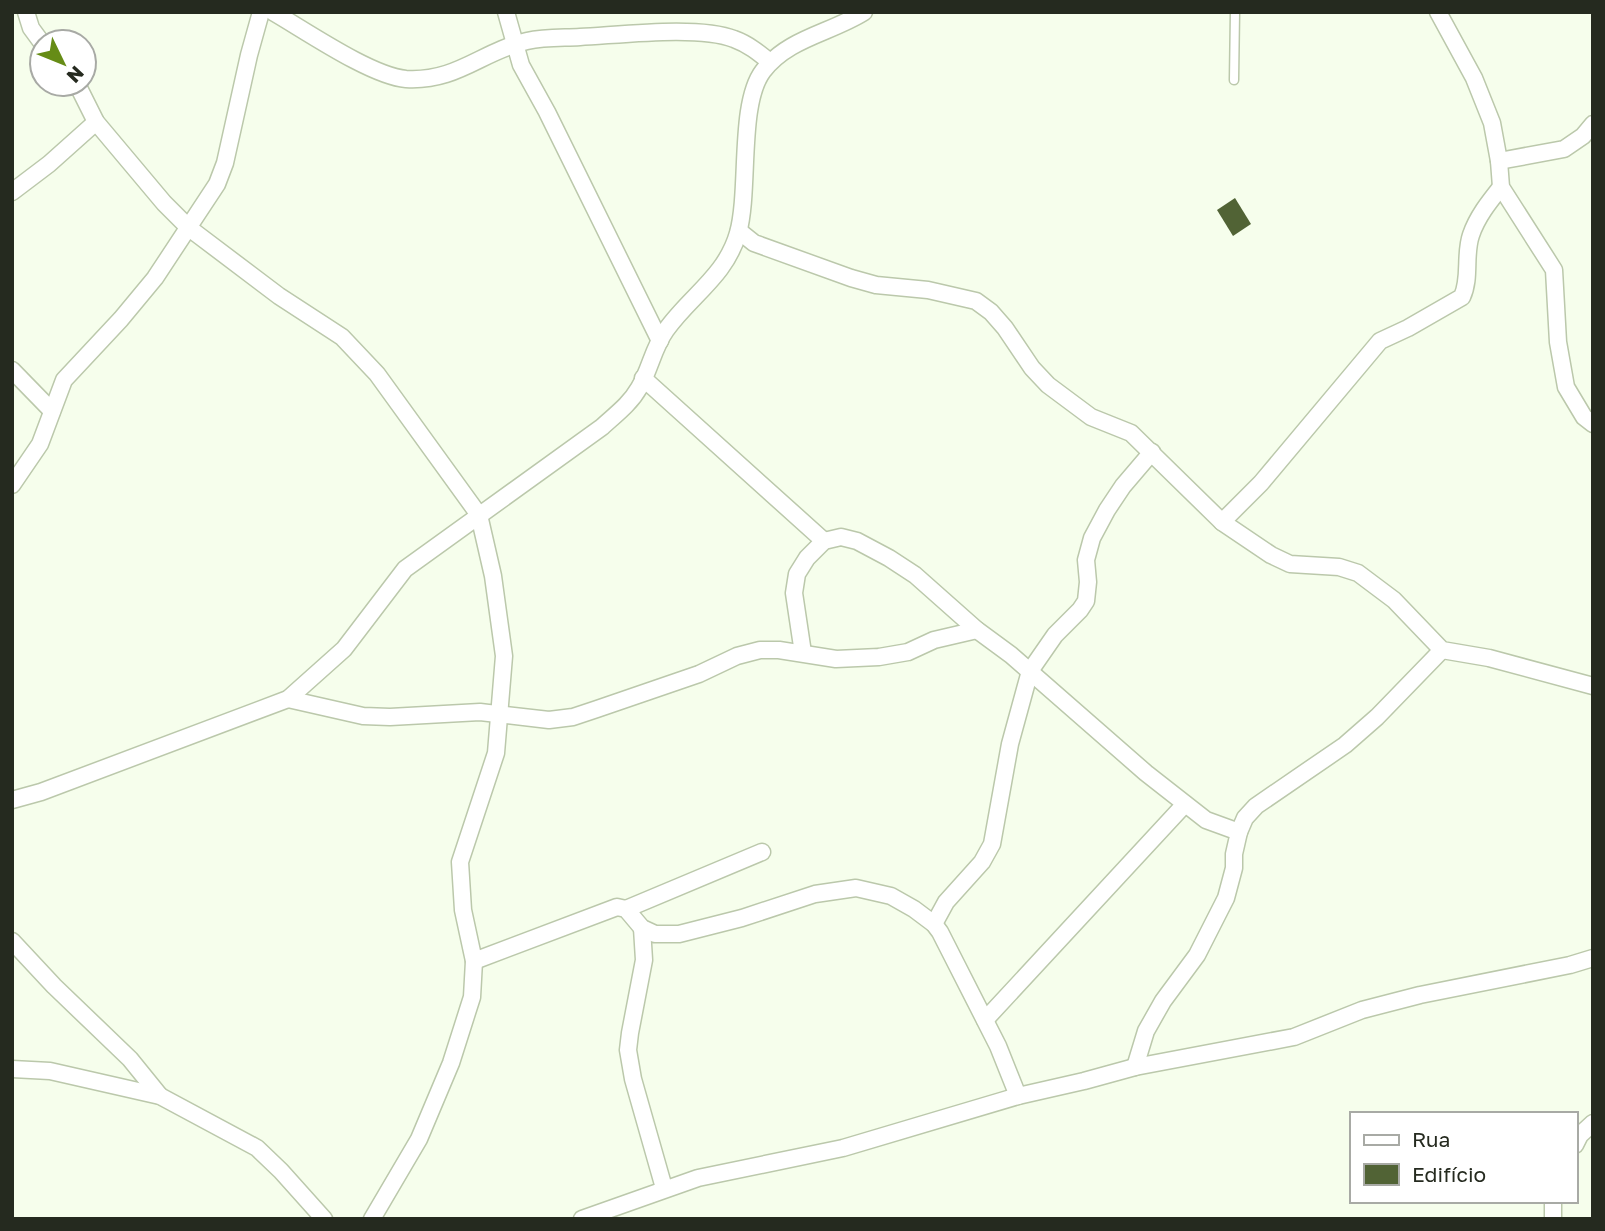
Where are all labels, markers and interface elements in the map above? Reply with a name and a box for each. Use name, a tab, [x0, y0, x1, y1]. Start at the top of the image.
north arrow	[28, 28, 98, 98]
text: N	[62, 62, 89, 88]
legend	[1350, 1112, 1577, 1203]
text: Rua	[1412, 1126, 1450, 1152]
text: Edifício	[1412, 1161, 1486, 1187]

